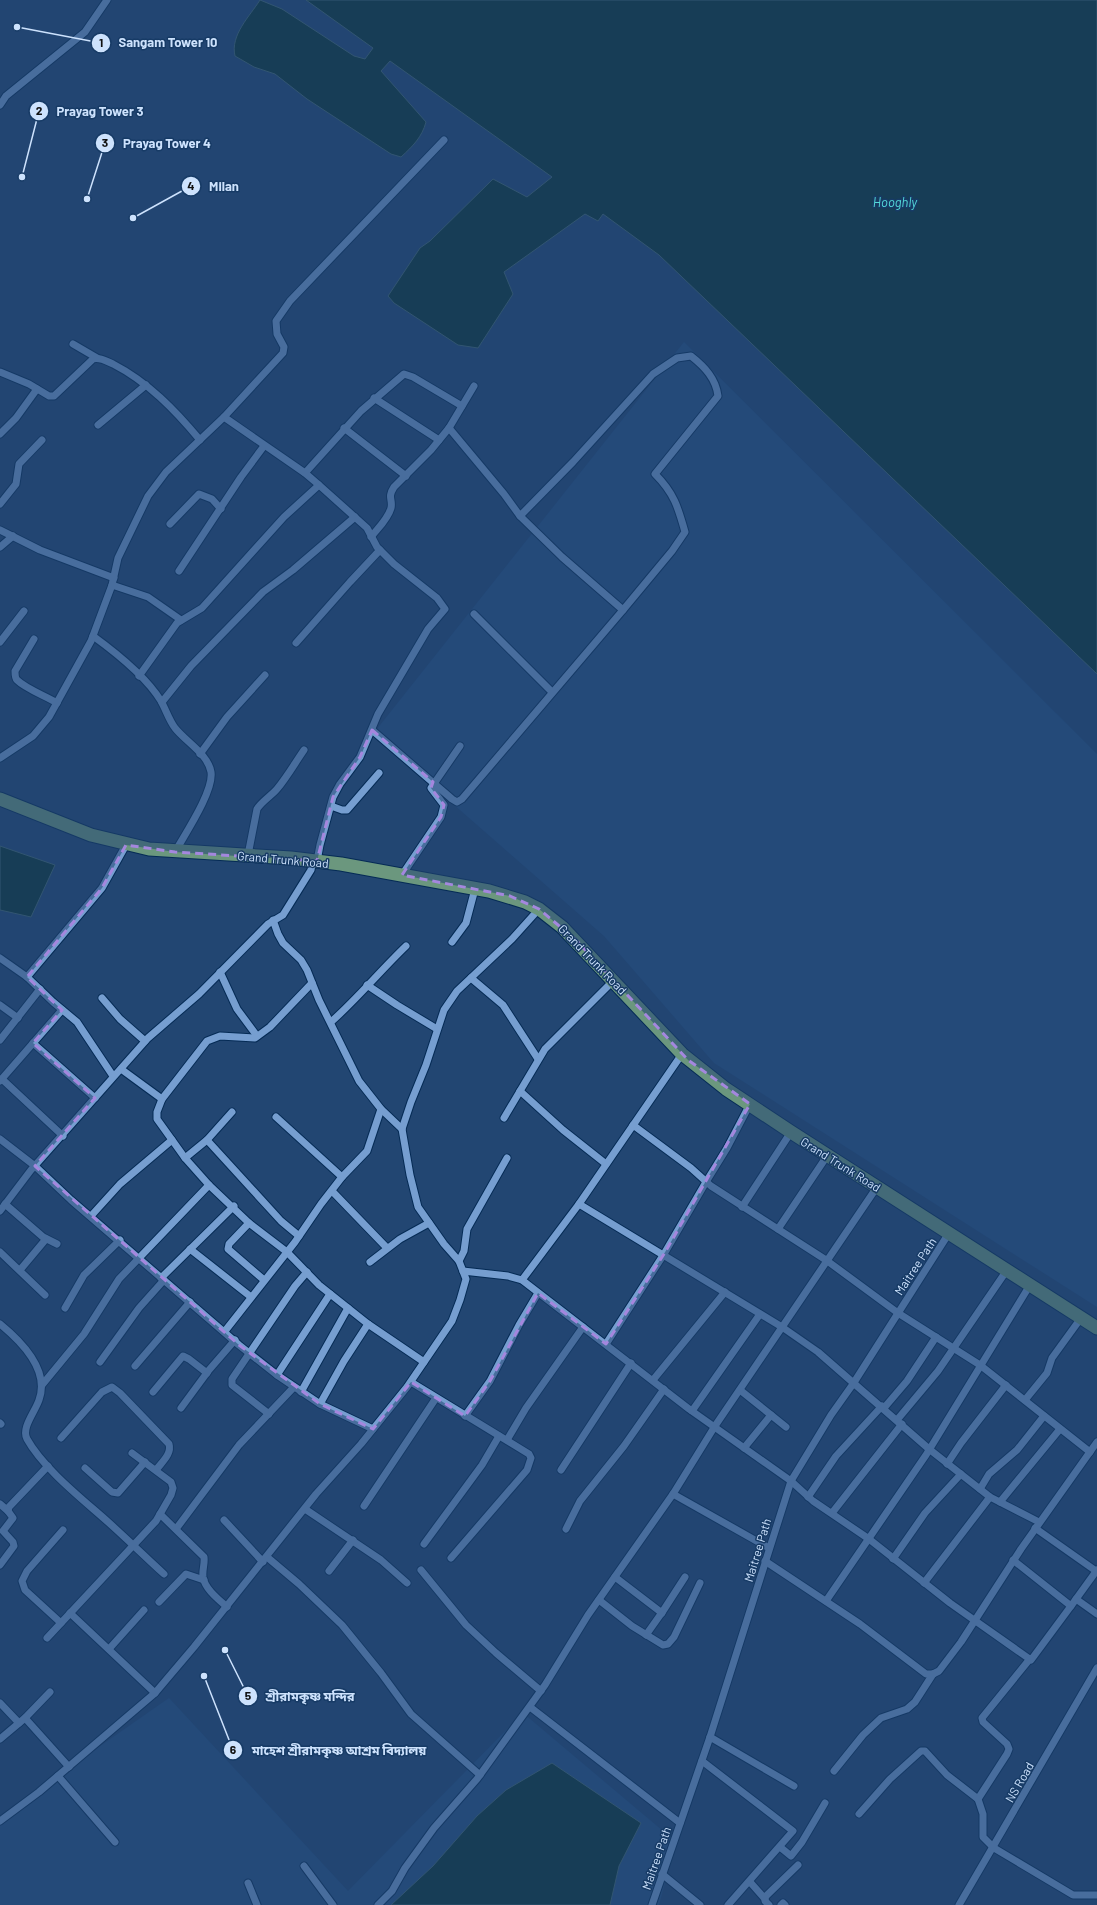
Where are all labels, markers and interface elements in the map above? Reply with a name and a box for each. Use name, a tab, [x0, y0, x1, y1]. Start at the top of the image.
callout: Sangam Tower 10	[91, 30, 226, 55]
text: Sangam Tower 10	[118, 34, 218, 50]
text: 1	[99, 35, 103, 49]
callout: Prayag Tower 3	[29, 99, 152, 124]
text: 2	[36, 103, 43, 117]
text: Prayag Tower 3	[56, 103, 144, 119]
callout: Prayag Tower 4	[95, 131, 219, 156]
text: 3	[102, 135, 108, 149]
text: Prayag Tower 4	[123, 135, 211, 151]
callout: Milan	[181, 174, 247, 199]
text: 4	[187, 178, 195, 192]
text: Milan	[209, 178, 239, 194]
water label: Hooghly	[873, 194, 918, 210]
street label: Grand Trunk Road	[237, 848, 329, 870]
street label: Grand Trunk Road	[556, 921, 630, 997]
street label: Grand Trunk Road	[798, 1134, 884, 1194]
street label: Maitree Path	[891, 1235, 939, 1297]
street label: Maitree Path	[741, 1517, 773, 1583]
callout: শ্রীরামকৃষ্ণ মন্দির	[238, 1684, 363, 1709]
text: 5	[245, 1688, 252, 1702]
text: শ্রীরামকৃষ্ণ মন্দির	[264, 1688, 355, 1705]
callout: মাহেশ শ্রীরামকৃষ্ণ আশ্রম বিদ্যালয়	[223, 1738, 434, 1763]
text: 6	[230, 1742, 237, 1756]
text: মাহেশ শ্রীরামকৃষ্ণ আশ্রম বিদ্যালয়	[251, 1742, 427, 1759]
street label: NS Road	[1002, 1759, 1036, 1805]
street label: Maitree Path	[639, 1825, 673, 1891]

